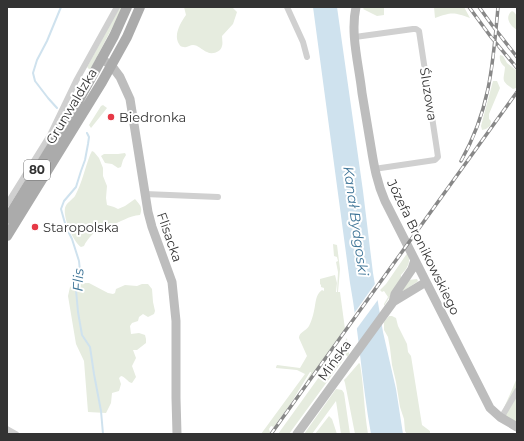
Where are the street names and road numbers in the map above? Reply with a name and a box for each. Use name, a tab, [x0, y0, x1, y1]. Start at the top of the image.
street label: Grunwaldzka	[42, 65, 100, 147]
street label: Śluzowa	[417, 66, 441, 122]
road number: 80	[24, 160, 50, 180]
street label: Józefa Bronikowskiego	[384, 176, 464, 317]
street label: Flisacka	[154, 210, 186, 264]
street label: Mińska	[314, 337, 354, 383]

